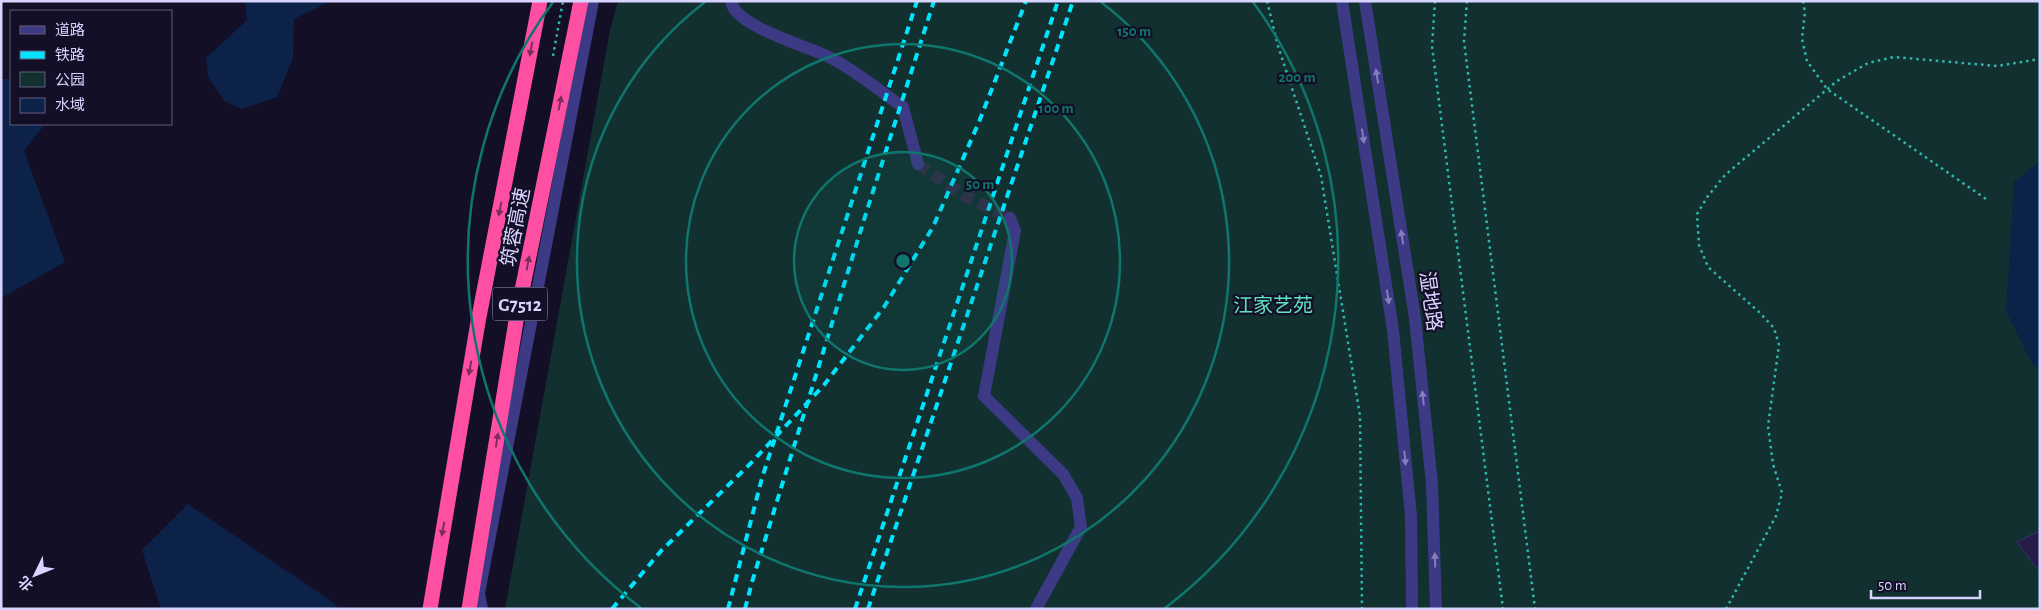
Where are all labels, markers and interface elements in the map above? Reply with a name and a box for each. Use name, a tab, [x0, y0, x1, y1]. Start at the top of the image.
legend	[10, 10, 172, 125]
text: 道路	[55, 22, 85, 38]
text: 150 m	[1117, 24, 1151, 39]
one-way arrow	[527, 42, 535, 57]
text: 铁路	[55, 47, 85, 63]
one-way arrow	[1373, 68, 1381, 84]
text: 200 m	[1278, 70, 1316, 85]
text: 公园	[55, 72, 85, 88]
one-way arrow	[556, 96, 564, 111]
text: 水域	[55, 97, 85, 113]
text: 100 m	[1038, 101, 1074, 116]
one-way arrow	[1359, 128, 1367, 144]
text: 50 m	[966, 177, 994, 192]
street label: 筑蓉高速	[497, 186, 533, 268]
one-way arrow	[495, 201, 503, 217]
one-way arrow	[1398, 229, 1406, 245]
centre of rings	[894, 252, 912, 270]
one-way arrow	[524, 255, 532, 270]
street label: 湿地路	[1416, 270, 1445, 332]
road number: G7512	[492, 288, 548, 320]
one-way arrow	[1384, 289, 1392, 305]
park label: 江家艺苑	[1233, 295, 1313, 316]
one-way arrow	[465, 361, 473, 377]
one-way arrow	[1419, 390, 1427, 406]
one-way arrow	[493, 431, 501, 447]
one-way arrow	[1401, 450, 1409, 466]
one-way arrow	[439, 521, 447, 537]
north arrow	[10, 550, 60, 600]
one-way arrow	[1430, 552, 1438, 568]
scale bar	[1871, 568, 1980, 600]
text: 北	[16, 573, 36, 594]
text: 50 m	[1878, 578, 1907, 593]

